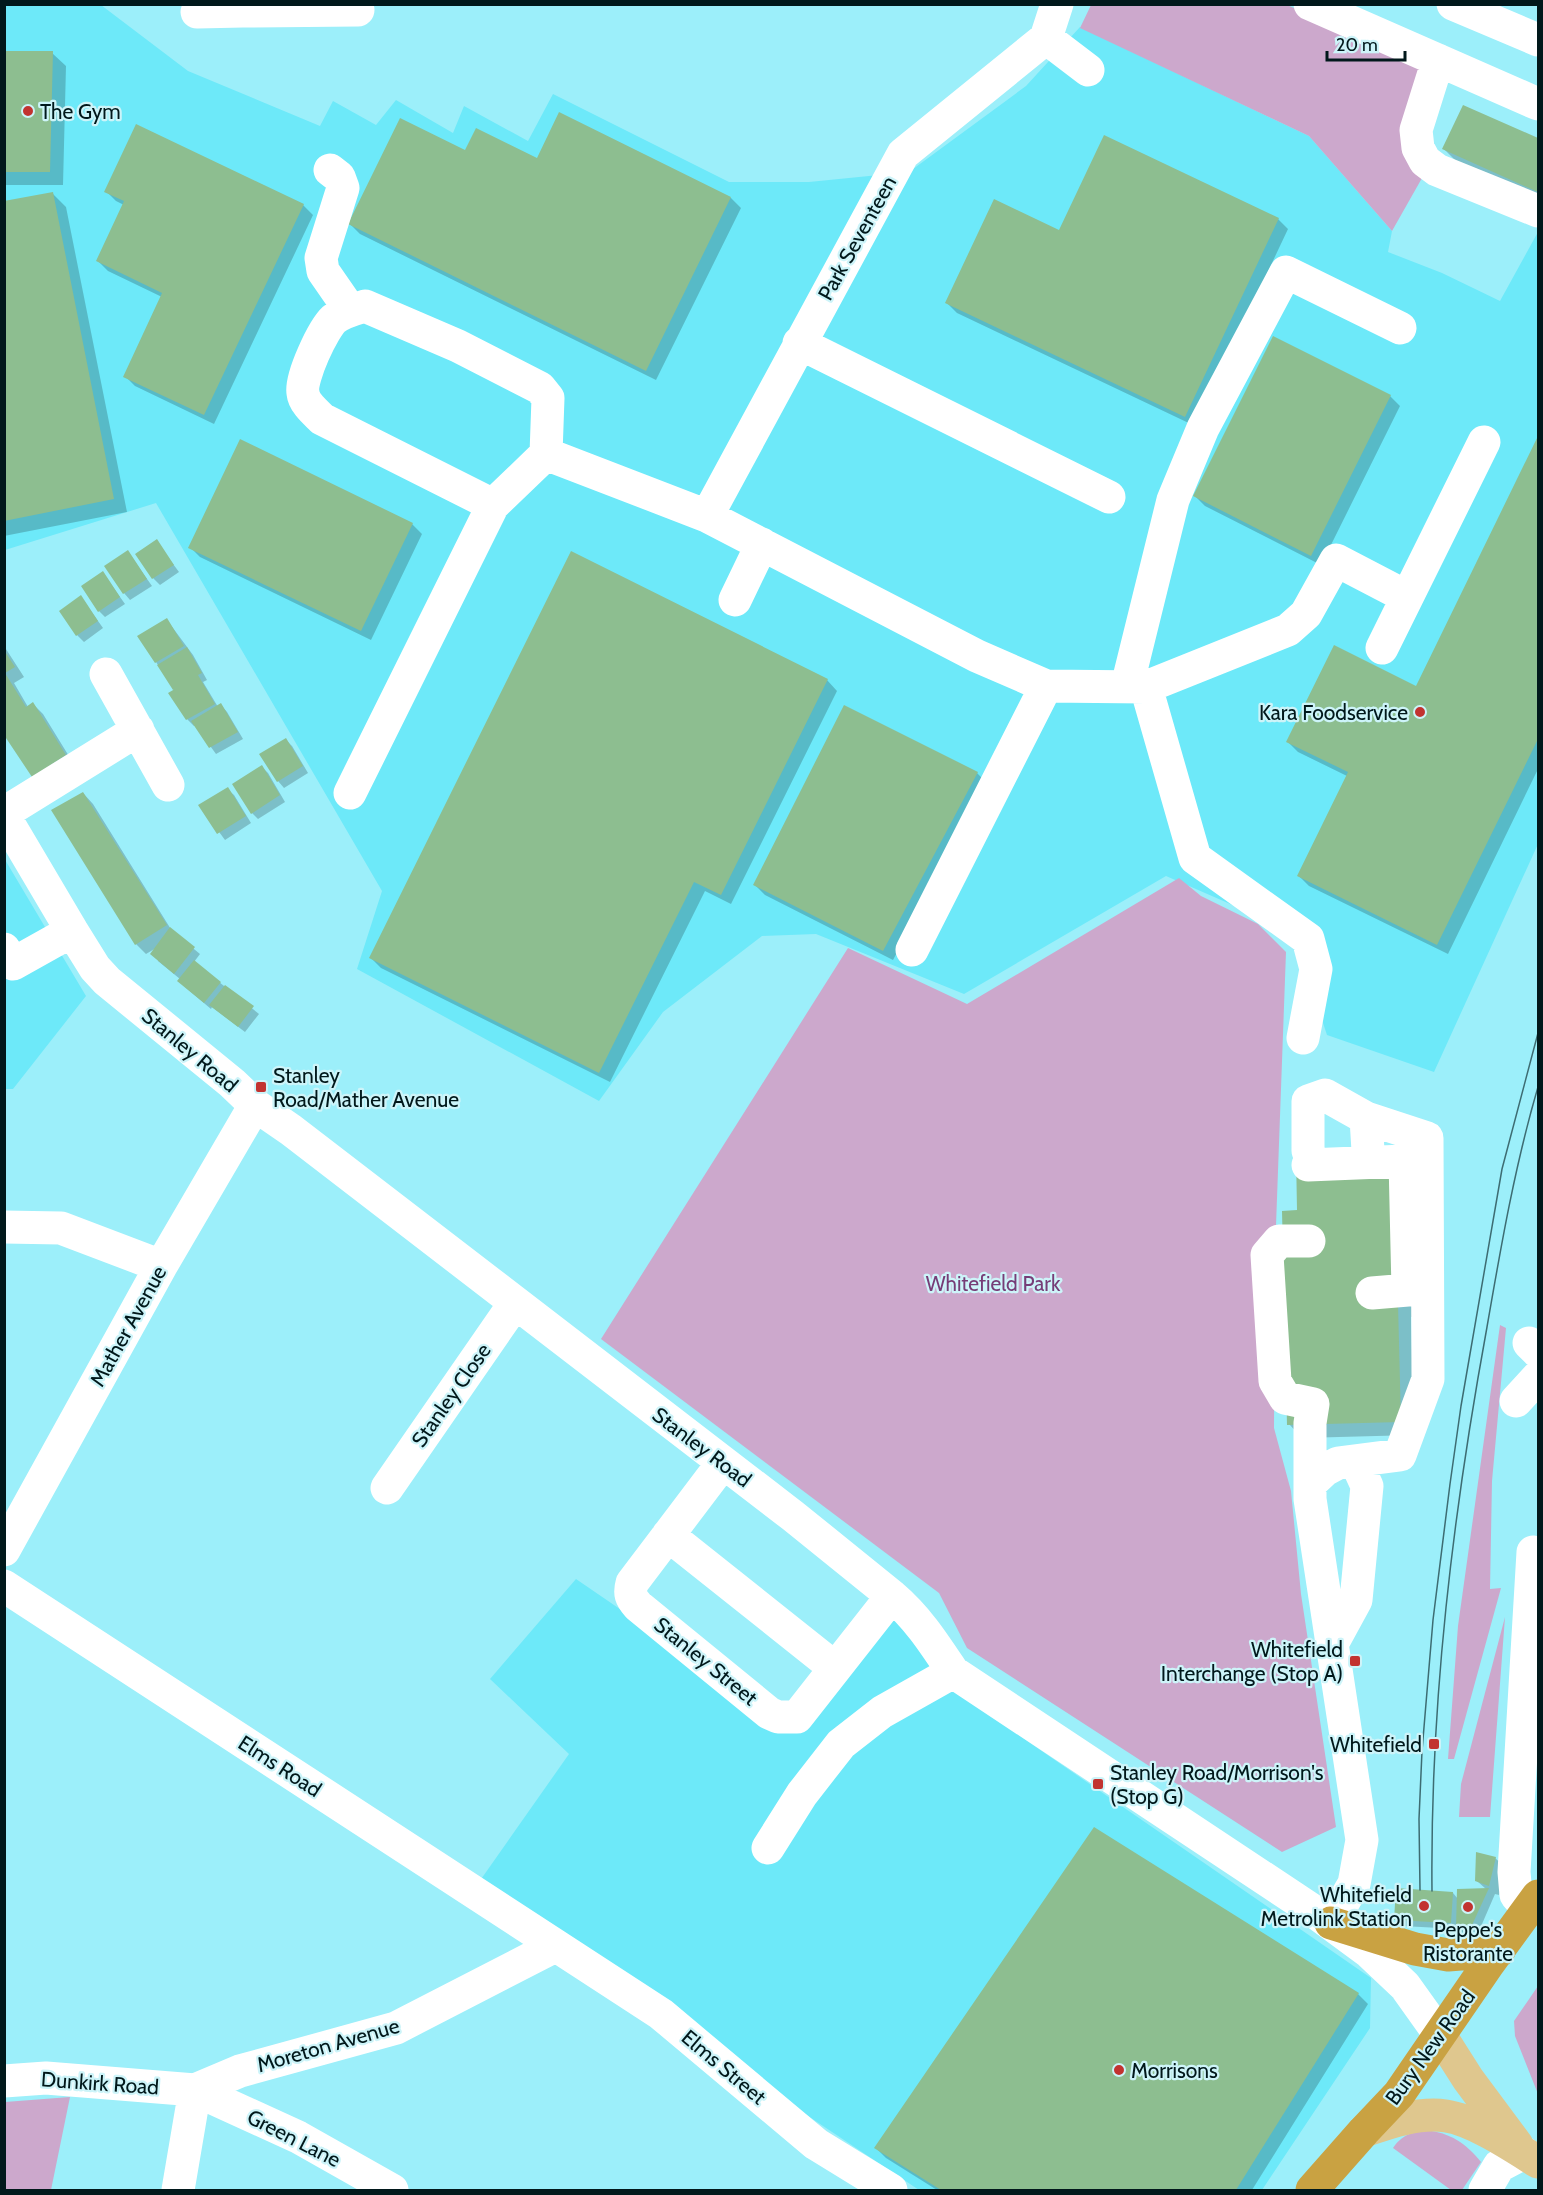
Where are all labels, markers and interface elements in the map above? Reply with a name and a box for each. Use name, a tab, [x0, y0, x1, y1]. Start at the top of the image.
scale bar	[1327, 24, 1405, 62]
text: 20 m	[1336, 34, 1378, 56]
place label: The Gym	[40, 99, 121, 124]
marker: The Gym	[21, 104, 35, 118]
street label: Park Seventeen	[813, 172, 901, 304]
place label: Kara Foodservice	[1259, 700, 1408, 725]
marker: Kara Foodservice	[1413, 705, 1427, 719]
street label: Stanley Road	[137, 1003, 243, 1097]
place label: Stanley Road/Mather Avenue	[273, 1063, 459, 1112]
marker: Stanley Road/Mather Avenue	[254, 1080, 268, 1094]
street label: Mather Avenue	[85, 1261, 172, 1391]
park label: Whitefield Park	[926, 1271, 1061, 1296]
street label: Stanley Close	[406, 1338, 496, 1452]
street label: Stanley Road	[648, 1402, 756, 1492]
street label: Stanley Street	[649, 1612, 763, 1710]
place label: Whitefield Interchange (Stop A)	[1161, 1637, 1343, 1686]
marker: Whitefield Interchange (Stop A)	[1348, 1654, 1362, 1668]
street label: Elms Road	[234, 1730, 326, 1802]
place label: Whitefield	[1330, 1732, 1422, 1757]
marker: Whitefield	[1427, 1737, 1441, 1751]
place label: Stanley Road/Morrison's (Stop G)	[1110, 1760, 1324, 1809]
marker: Stanley Road/Morrison's (Stop G)	[1091, 1777, 1105, 1791]
place label: Whitefield Metrolink Station	[1260, 1882, 1412, 1931]
marker: Whitefield Metrolink Station	[1417, 1899, 1431, 1913]
marker: Peppe's Ristorante	[1461, 1900, 1475, 1914]
place label: Peppe's Ristorante	[1423, 1917, 1513, 1966]
street label: Bury New Road	[1380, 1985, 1480, 2109]
street label: Moreton Avenue	[254, 2013, 402, 2077]
street label: Elms Street	[677, 2025, 771, 2109]
place label: Morrisons	[1131, 2058, 1218, 2083]
marker: Morrisons	[1112, 2063, 1126, 2077]
street label: Dunkirk Road	[40, 2066, 160, 2100]
street label: Green Lane	[243, 2104, 345, 2172]

